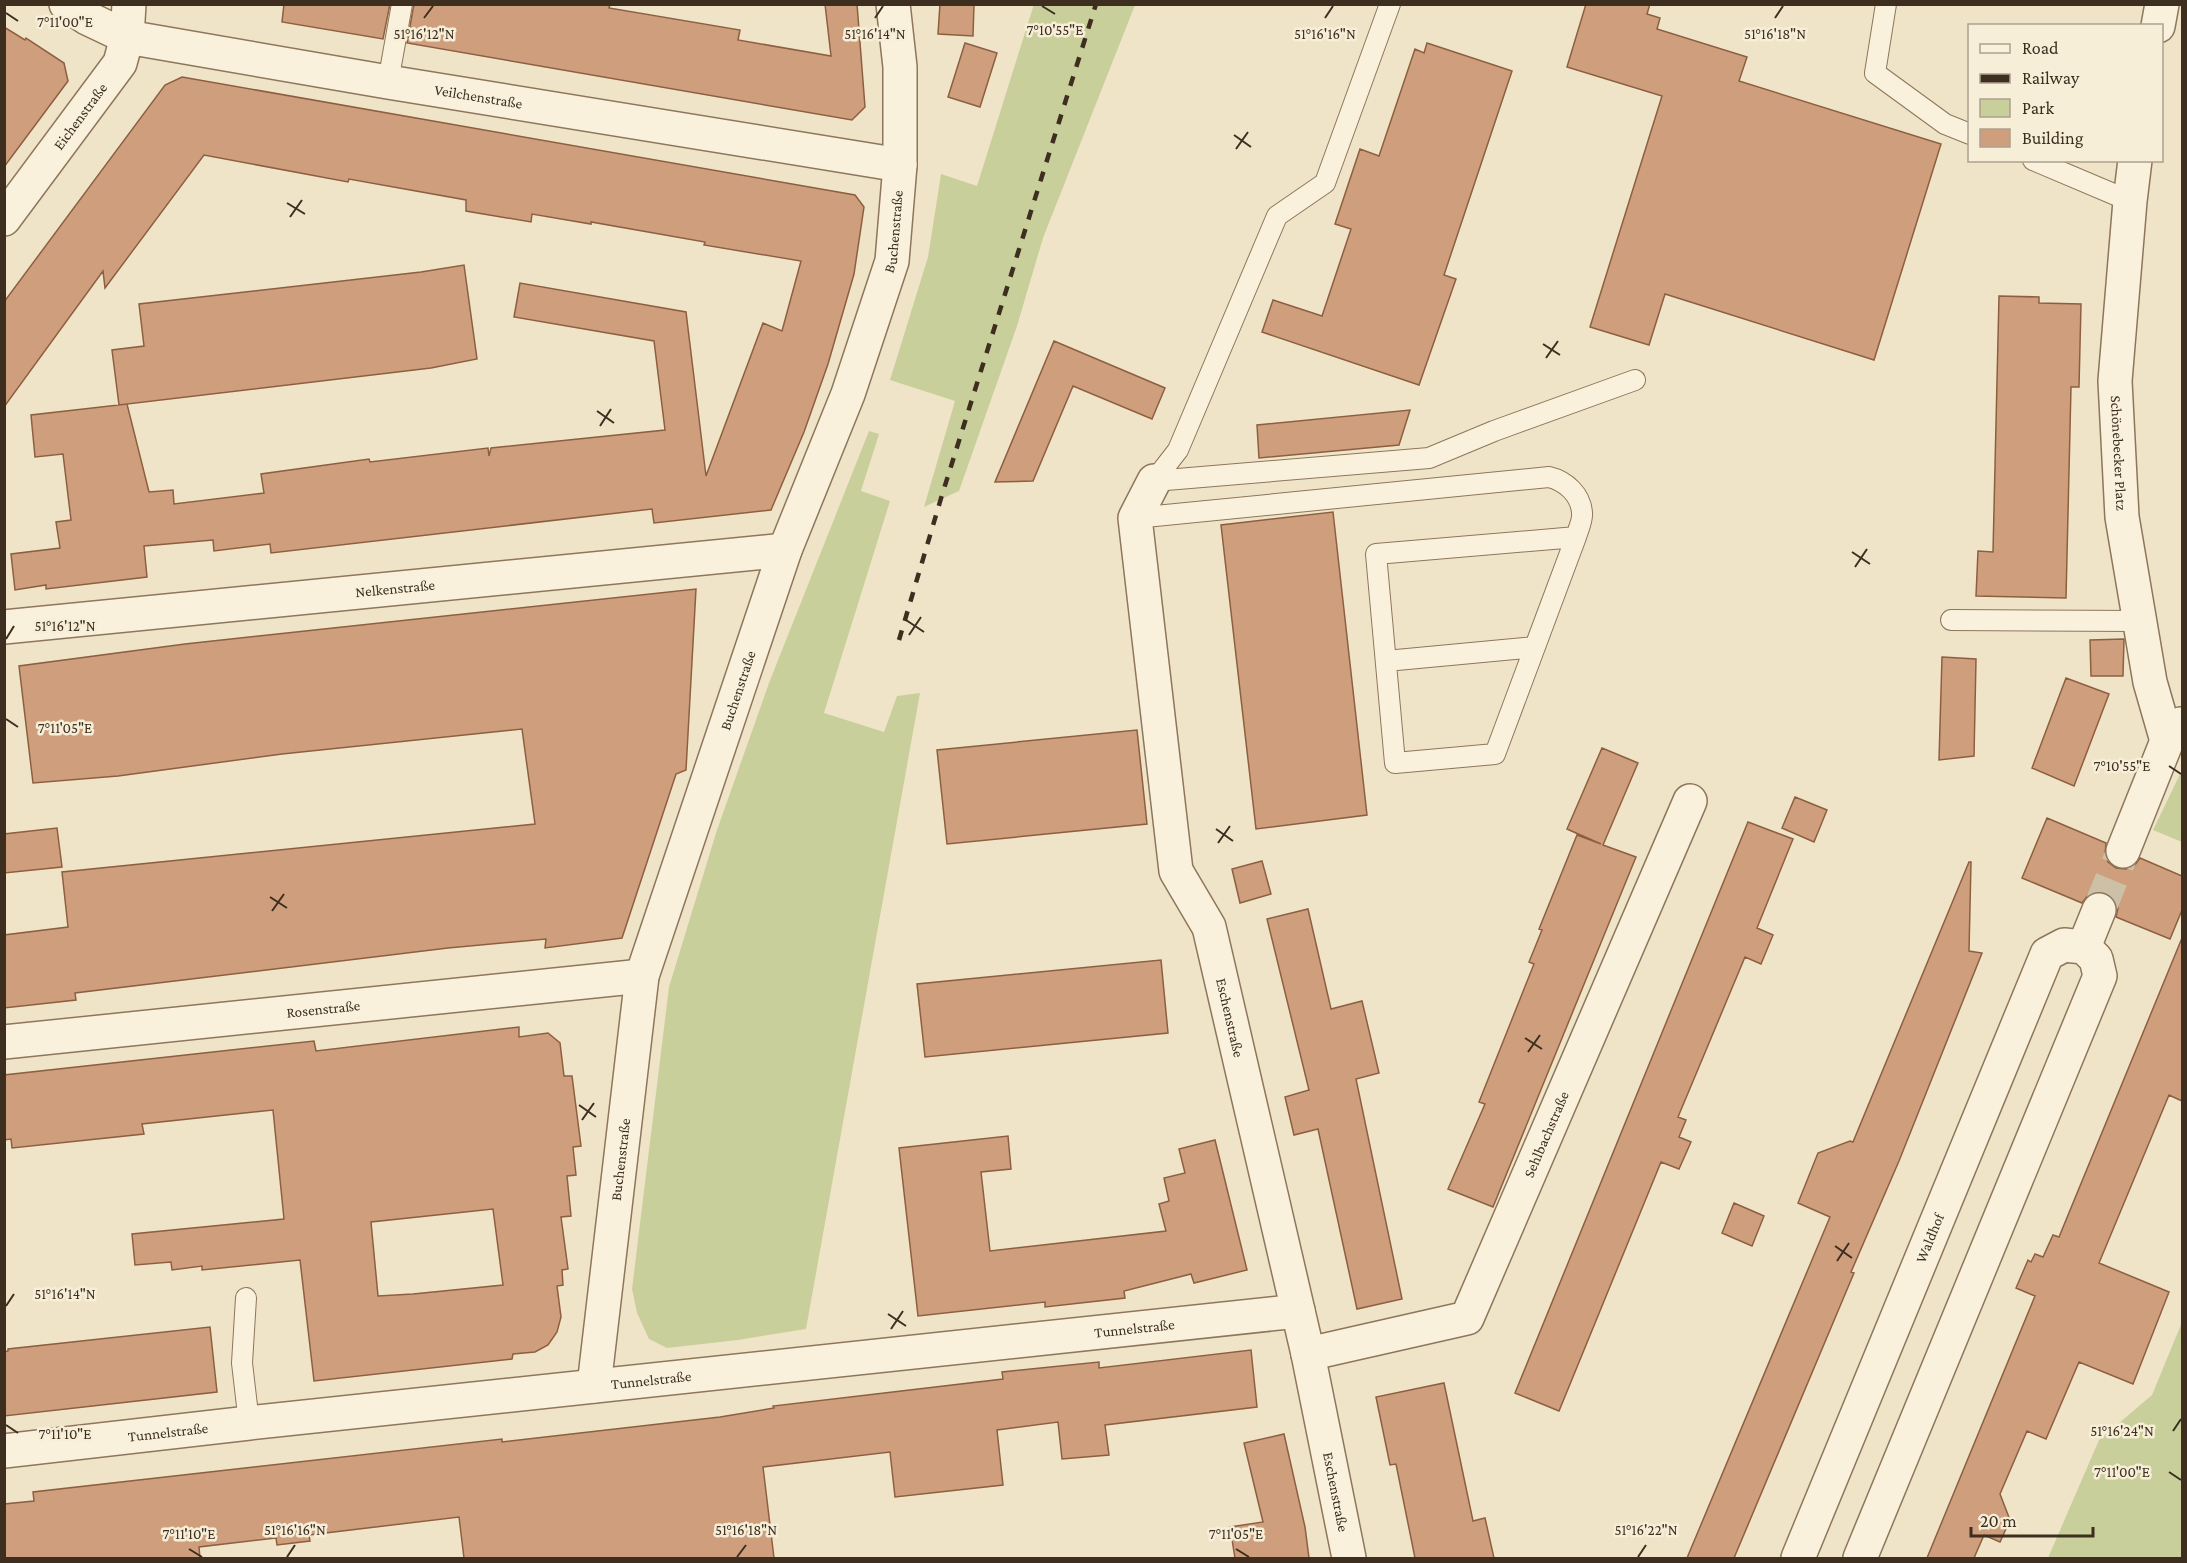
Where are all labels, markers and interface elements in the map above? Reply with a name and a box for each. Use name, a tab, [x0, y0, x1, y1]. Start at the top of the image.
text: 7°11'00"E	[37, 14, 93, 30]
text: 7°10'55"E	[1027, 22, 1083, 38]
legend	[1968, 24, 2163, 162]
text: 51°16'12"N	[393, 26, 455, 42]
text: 51°16'14"N	[844, 26, 906, 42]
text: 51°16'16"N	[1294, 26, 1356, 42]
text: 51°16'18"N	[1744, 26, 1806, 42]
text: Road	[2022, 38, 2059, 58]
text: Railway	[2022, 68, 2080, 88]
street label: Eichenstraße	[50, 80, 111, 153]
street label: Veilchenstraße	[433, 82, 524, 112]
text: Park	[2022, 98, 2054, 118]
text: Building	[2022, 128, 2084, 148]
street label: Buchenstraße	[881, 189, 906, 275]
street label: Schönebecker Platz	[2108, 395, 2130, 511]
street label: Nelkenstraße	[355, 577, 436, 600]
text: 51°16'12"N	[34, 618, 96, 634]
street label: Buchenstraße	[717, 648, 759, 732]
text: 7°11'05"E	[38, 720, 92, 736]
text: 7°10'55"E	[2094, 758, 2150, 774]
street label: Eschenstraße	[1213, 976, 1247, 1059]
street label: Rosenstraße	[286, 997, 361, 1021]
street label: Sehlbachstraße	[1521, 1088, 1572, 1180]
street label: Buchenstraße	[608, 1117, 633, 1202]
street label: Waldhof	[1913, 1210, 1948, 1265]
text: 51°16'14"N	[34, 1286, 96, 1302]
street label: Tunnelstraße	[1093, 1316, 1176, 1341]
street label: Tunnelstraße	[610, 1368, 692, 1392]
street label: Tunnelstraße	[127, 1420, 209, 1445]
text: 51°16'24"N	[2090, 1423, 2154, 1439]
text: 7°11'10"E	[39, 1426, 91, 1442]
street label: Eschenstraße	[1320, 1451, 1352, 1533]
text: 7°11'00"E	[2094, 1464, 2150, 1480]
scale bar	[1971, 1500, 2092, 1538]
text: 20 m	[1980, 1511, 2017, 1531]
text: 51°16'16"N	[264, 1522, 326, 1538]
text: 51°16'18"N	[715, 1522, 777, 1538]
text: 51°16'22"N	[1614, 1522, 1678, 1538]
text: 7°11'10"E	[163, 1526, 215, 1542]
text: 7°11'05"E	[1209, 1526, 1263, 1542]

